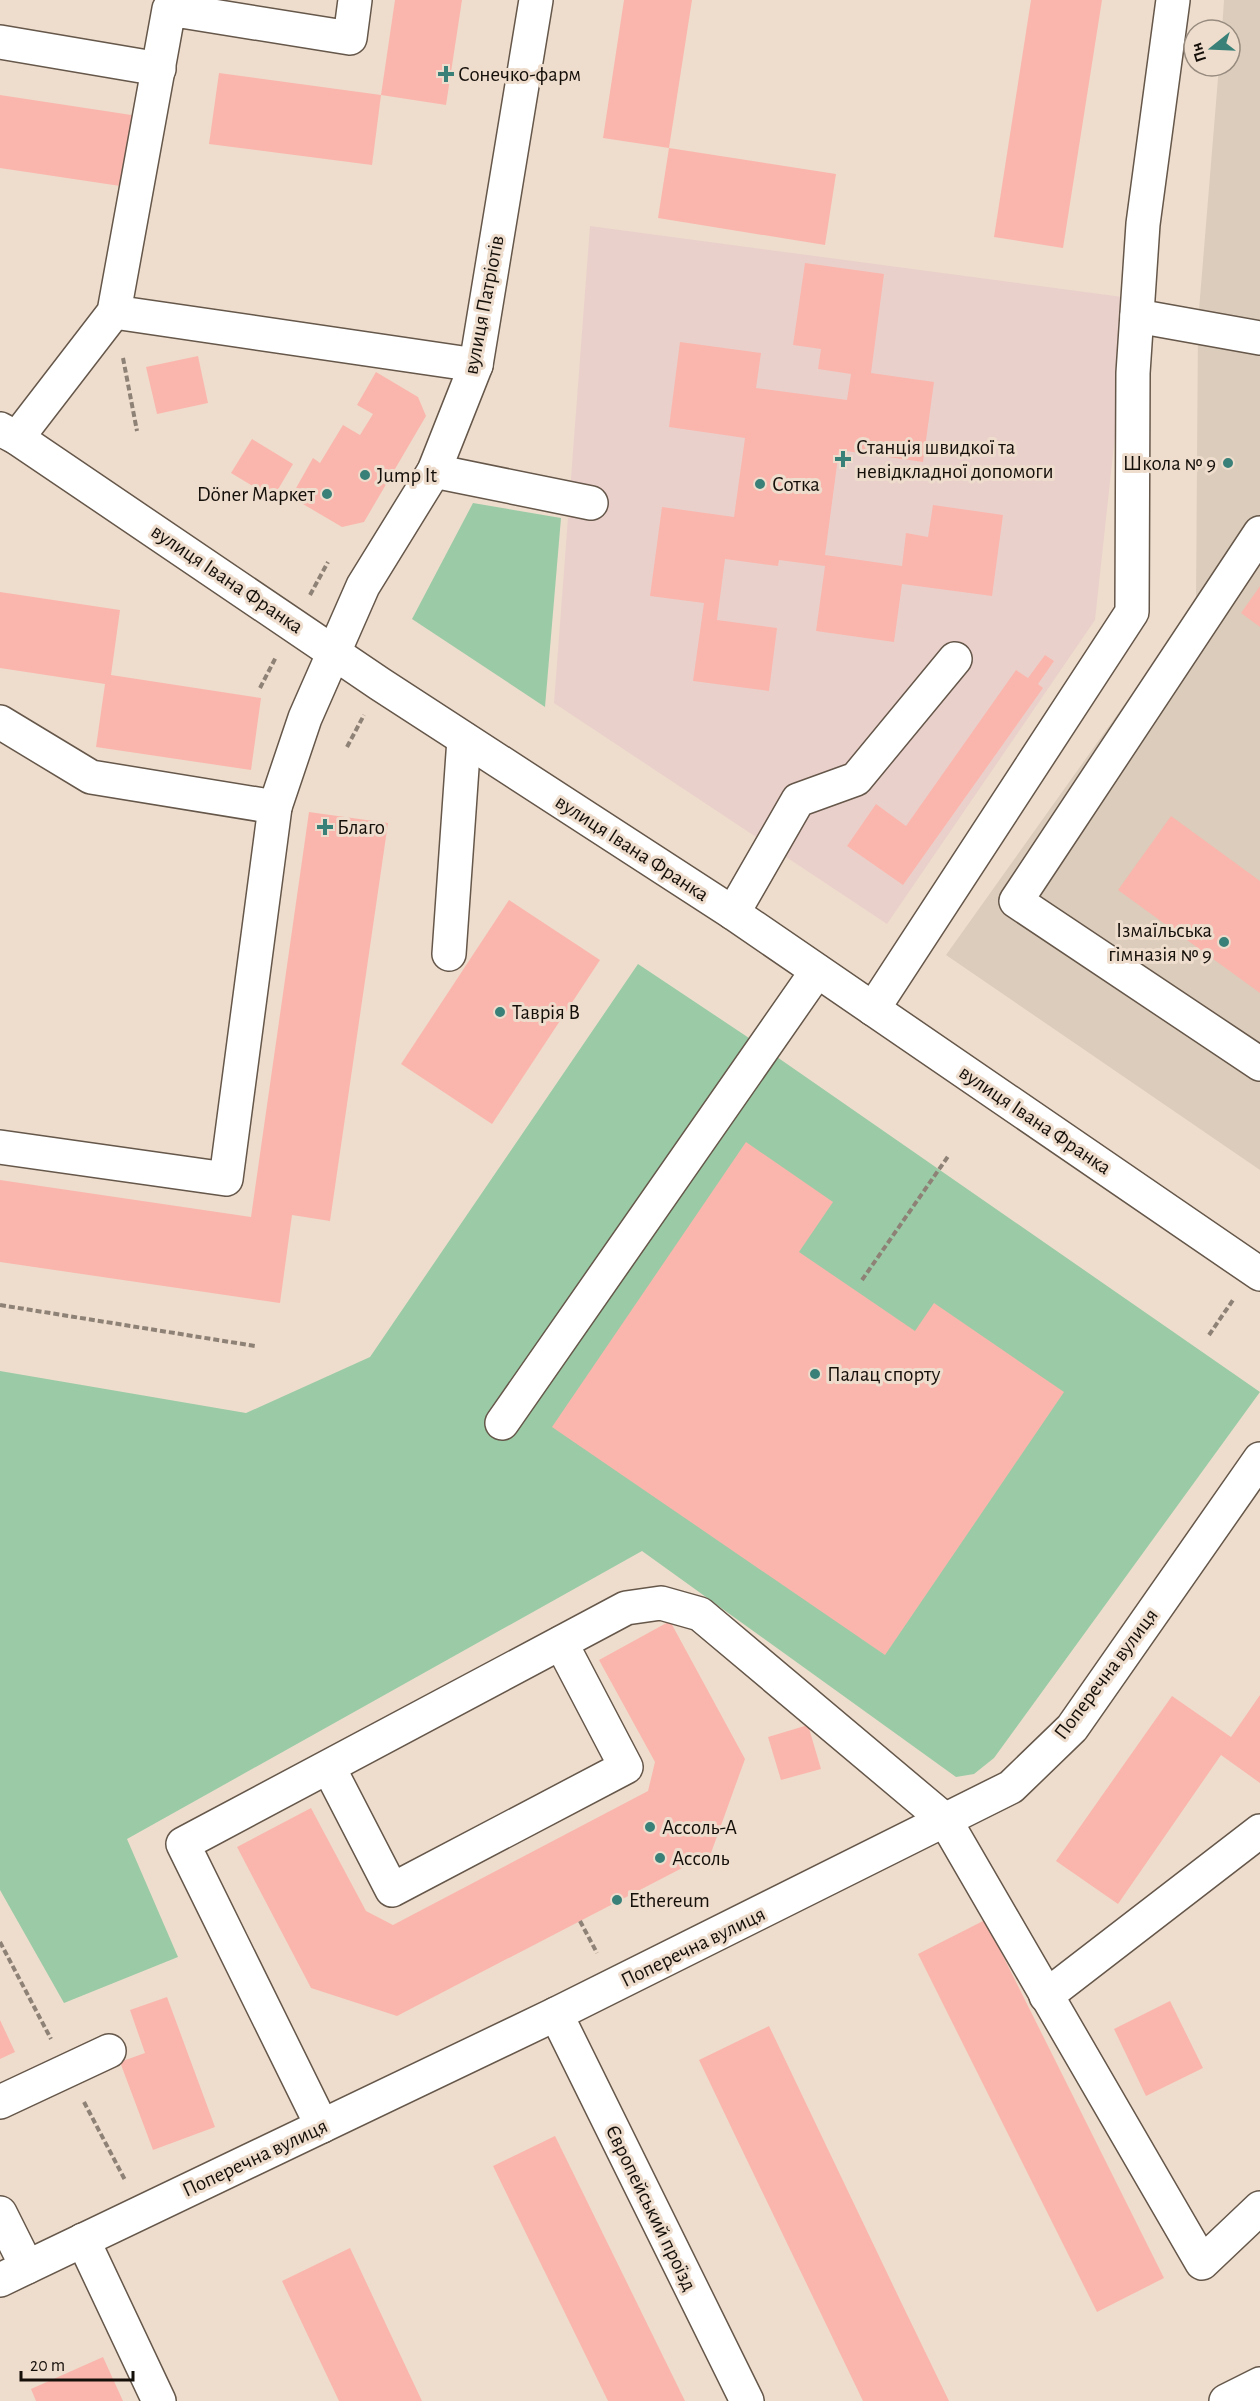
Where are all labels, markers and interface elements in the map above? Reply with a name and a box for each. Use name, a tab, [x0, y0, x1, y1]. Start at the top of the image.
north arrow	[1182, 18, 1242, 78]
text: Пн	[1188, 41, 1209, 64]
place label: Сонечко-фарм	[458, 64, 581, 85]
marker: Сонечко-фарм	[439, 67, 453, 81]
street label: вулиця Патріотів	[460, 234, 508, 376]
place label: Станція швидкої та невідкладної допомоги	[856, 437, 1054, 482]
marker: Станція швидкої та невідкладної допомоги	[834, 450, 852, 468]
place label: Школа № 9	[1123, 453, 1216, 474]
marker: Школа № 9	[1221, 456, 1235, 470]
place label: Jump It	[377, 465, 437, 486]
marker: Jump It	[358, 468, 372, 482]
place label: Сотка	[772, 474, 820, 495]
marker: Сотка	[753, 477, 767, 491]
place label: Döner Маркет	[197, 484, 315, 505]
marker: Döner Маркет	[320, 487, 334, 501]
street label: вулиця Івана Франка	[147, 520, 307, 638]
street label: вулиця Івана Франка	[552, 791, 713, 906]
place label: Благо	[337, 817, 385, 838]
marker: Благо	[318, 820, 332, 834]
place label: Ізмаїльська гімназія № 9	[1108, 920, 1212, 965]
marker: Ізмаїльська гімназія № 9	[1217, 935, 1231, 949]
place label: Таврія В	[512, 1002, 580, 1023]
marker: Таврія В	[493, 1005, 507, 1019]
street label: вулиця Івана Франка	[955, 1061, 1115, 1179]
place label: Палац спорту	[827, 1364, 941, 1385]
marker: Палац спорту	[808, 1367, 822, 1381]
street label: Поперечна вулиця	[1050, 1605, 1162, 1743]
place label: Ассоль-А	[662, 1817, 737, 1838]
marker: Ассоль-А	[643, 1820, 657, 1834]
place label: Ассоль	[672, 1848, 729, 1869]
marker: Ассоль	[653, 1851, 667, 1865]
place label: Ethereum	[629, 1890, 710, 1911]
marker: Ethereum	[610, 1893, 624, 1907]
street label: Поперечна вулиця	[617, 1903, 769, 1991]
street label: Поперечна вулиця	[179, 2115, 331, 2201]
street label: Європейський проїзд	[602, 2122, 700, 2294]
scale bar	[21, 2344, 134, 2382]
text: 20 m	[30, 2357, 65, 2375]

